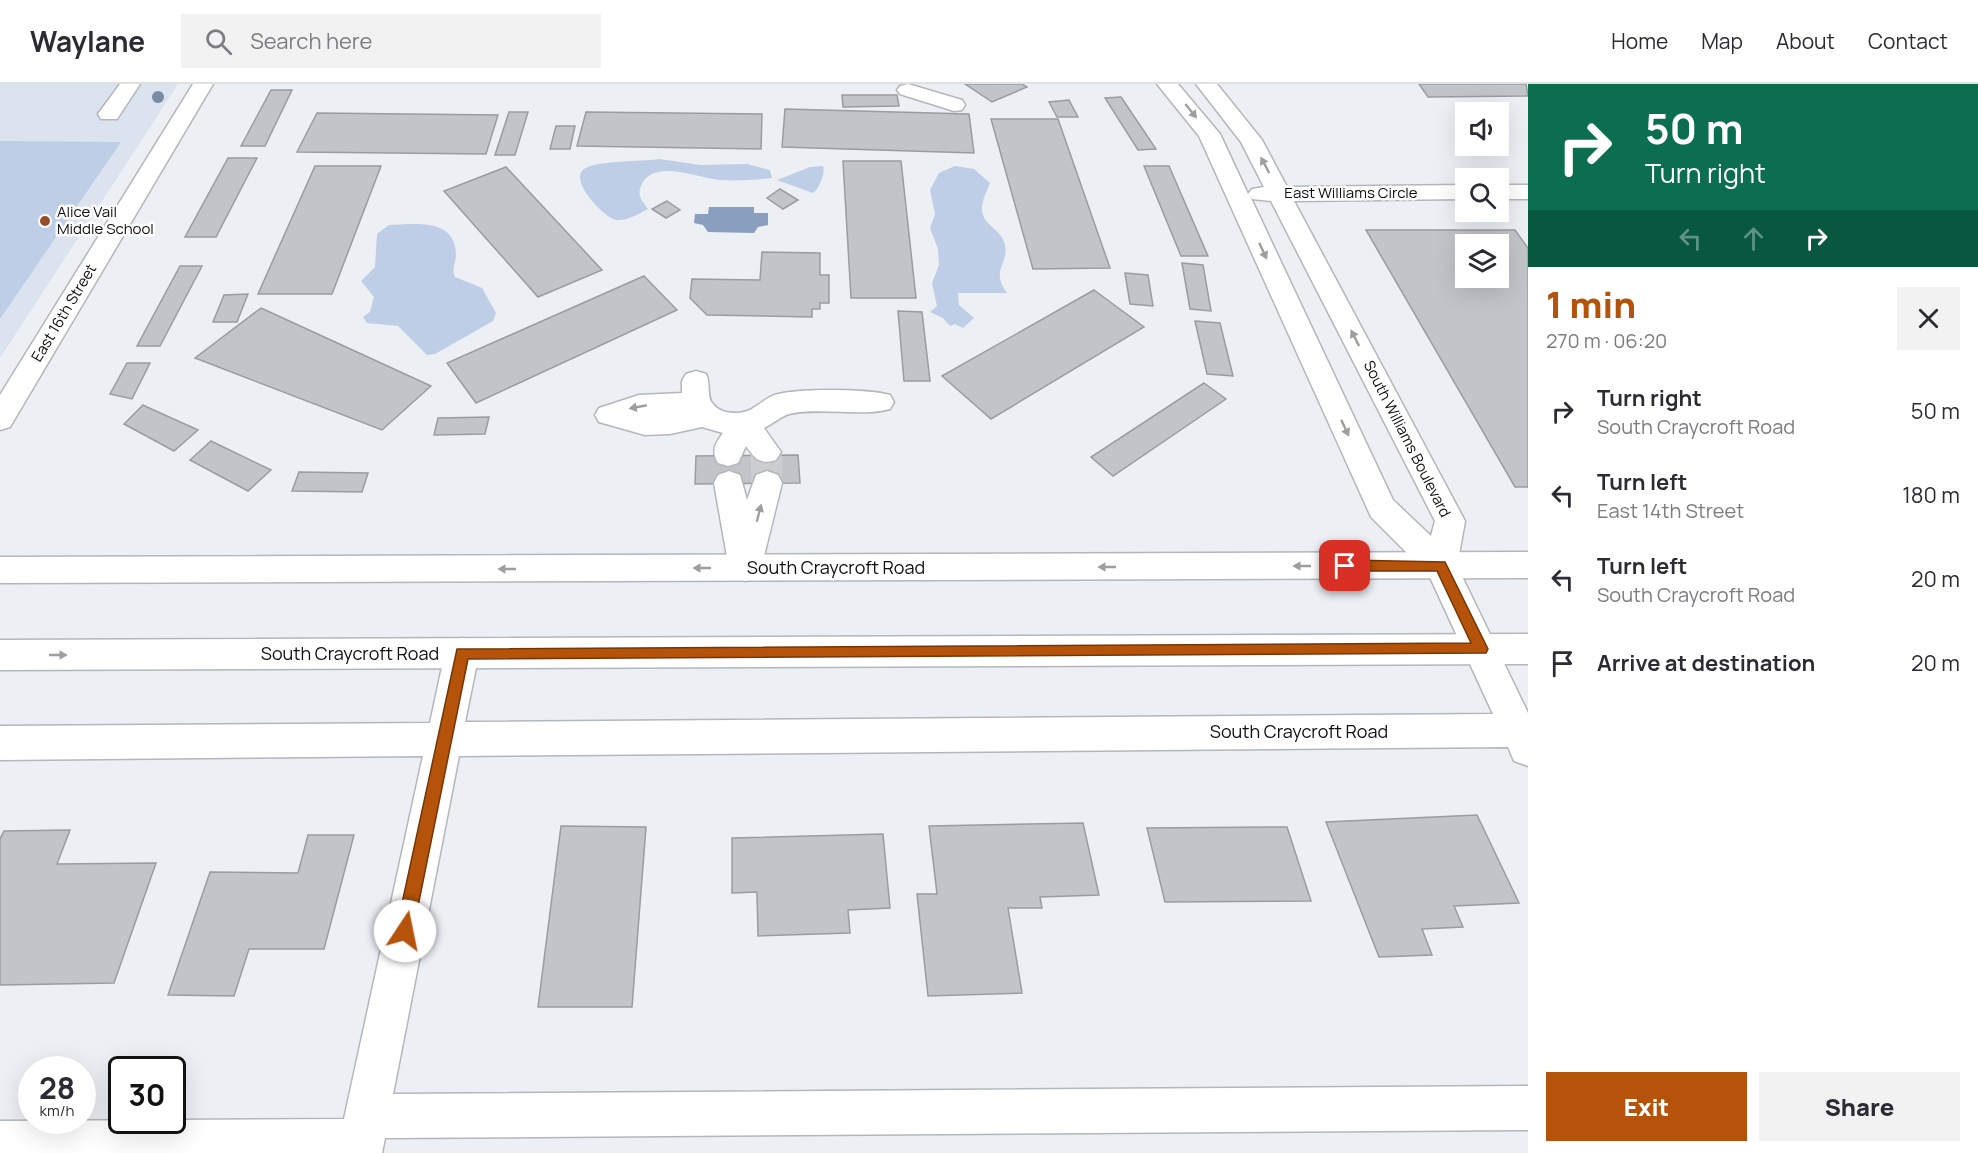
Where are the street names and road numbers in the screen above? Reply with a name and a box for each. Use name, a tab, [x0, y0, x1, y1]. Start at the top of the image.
street label: East Williams Circle	[1284, 182, 1418, 203]
street label: East 16th Street	[26, 260, 101, 366]
street label: South Williams Boulevard	[1359, 357, 1456, 521]
street label: South Craycroft Road	[747, 555, 925, 579]
street label: South Craycroft Road	[261, 641, 439, 665]
street label: South Craycroft Road	[1210, 719, 1388, 743]

